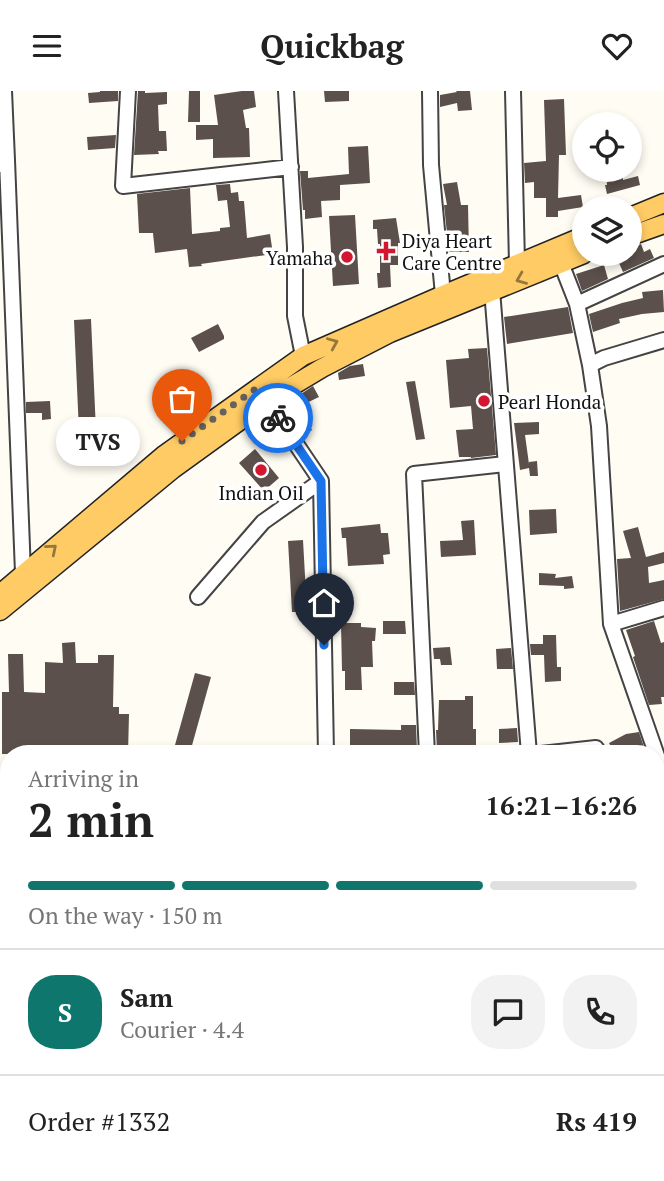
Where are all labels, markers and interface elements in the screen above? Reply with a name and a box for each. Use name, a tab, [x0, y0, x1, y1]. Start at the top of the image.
text: Quickbag	[260, 25, 404, 67]
icon: menu	[28, 27, 66, 65]
icon: heart	[598, 27, 636, 65]
map controls	[572, 112, 642, 266]
button: locate	[572, 112, 642, 182]
button: layers	[572, 196, 642, 266]
place label: Diya Heart Care Centre	[402, 228, 502, 275]
marker: Diya Heart Care Centre	[376, 241, 396, 261]
place label: Yamaha	[266, 245, 333, 270]
marker: Yamaha	[339, 249, 355, 265]
one-way arrow	[516, 270, 528, 284]
one-way arrow	[326, 337, 338, 351]
pin	[152, 369, 212, 441]
icon: bag	[163, 380, 201, 418]
courier	[243, 383, 313, 453]
place label: Pearl Honda	[498, 389, 602, 414]
marker: Pearl Honda	[476, 393, 492, 409]
icon: bike	[259, 399, 297, 437]
callout: TVS	[56, 417, 140, 465]
text: TVS	[75, 426, 121, 457]
marker: Indian Oil	[253, 462, 269, 478]
place label: Indian Oil	[218, 480, 304, 505]
one-way arrow	[43, 545, 56, 557]
pin	[294, 573, 354, 645]
icon: home	[305, 584, 343, 622]
text: Arriving in	[28, 763, 139, 794]
text: 16:21–16:26	[485, 788, 637, 822]
text: 2 min	[28, 789, 154, 850]
text: On the way · 150 m	[28, 900, 222, 931]
button: chat	[471, 975, 545, 1049]
button: phone	[563, 975, 637, 1049]
text: Sam	[120, 980, 173, 1014]
text: S	[58, 995, 72, 1029]
text: Courier · 4.4	[120, 1014, 244, 1045]
text: Order #1332	[28, 1104, 170, 1138]
text: Rs 419	[556, 1104, 637, 1138]

